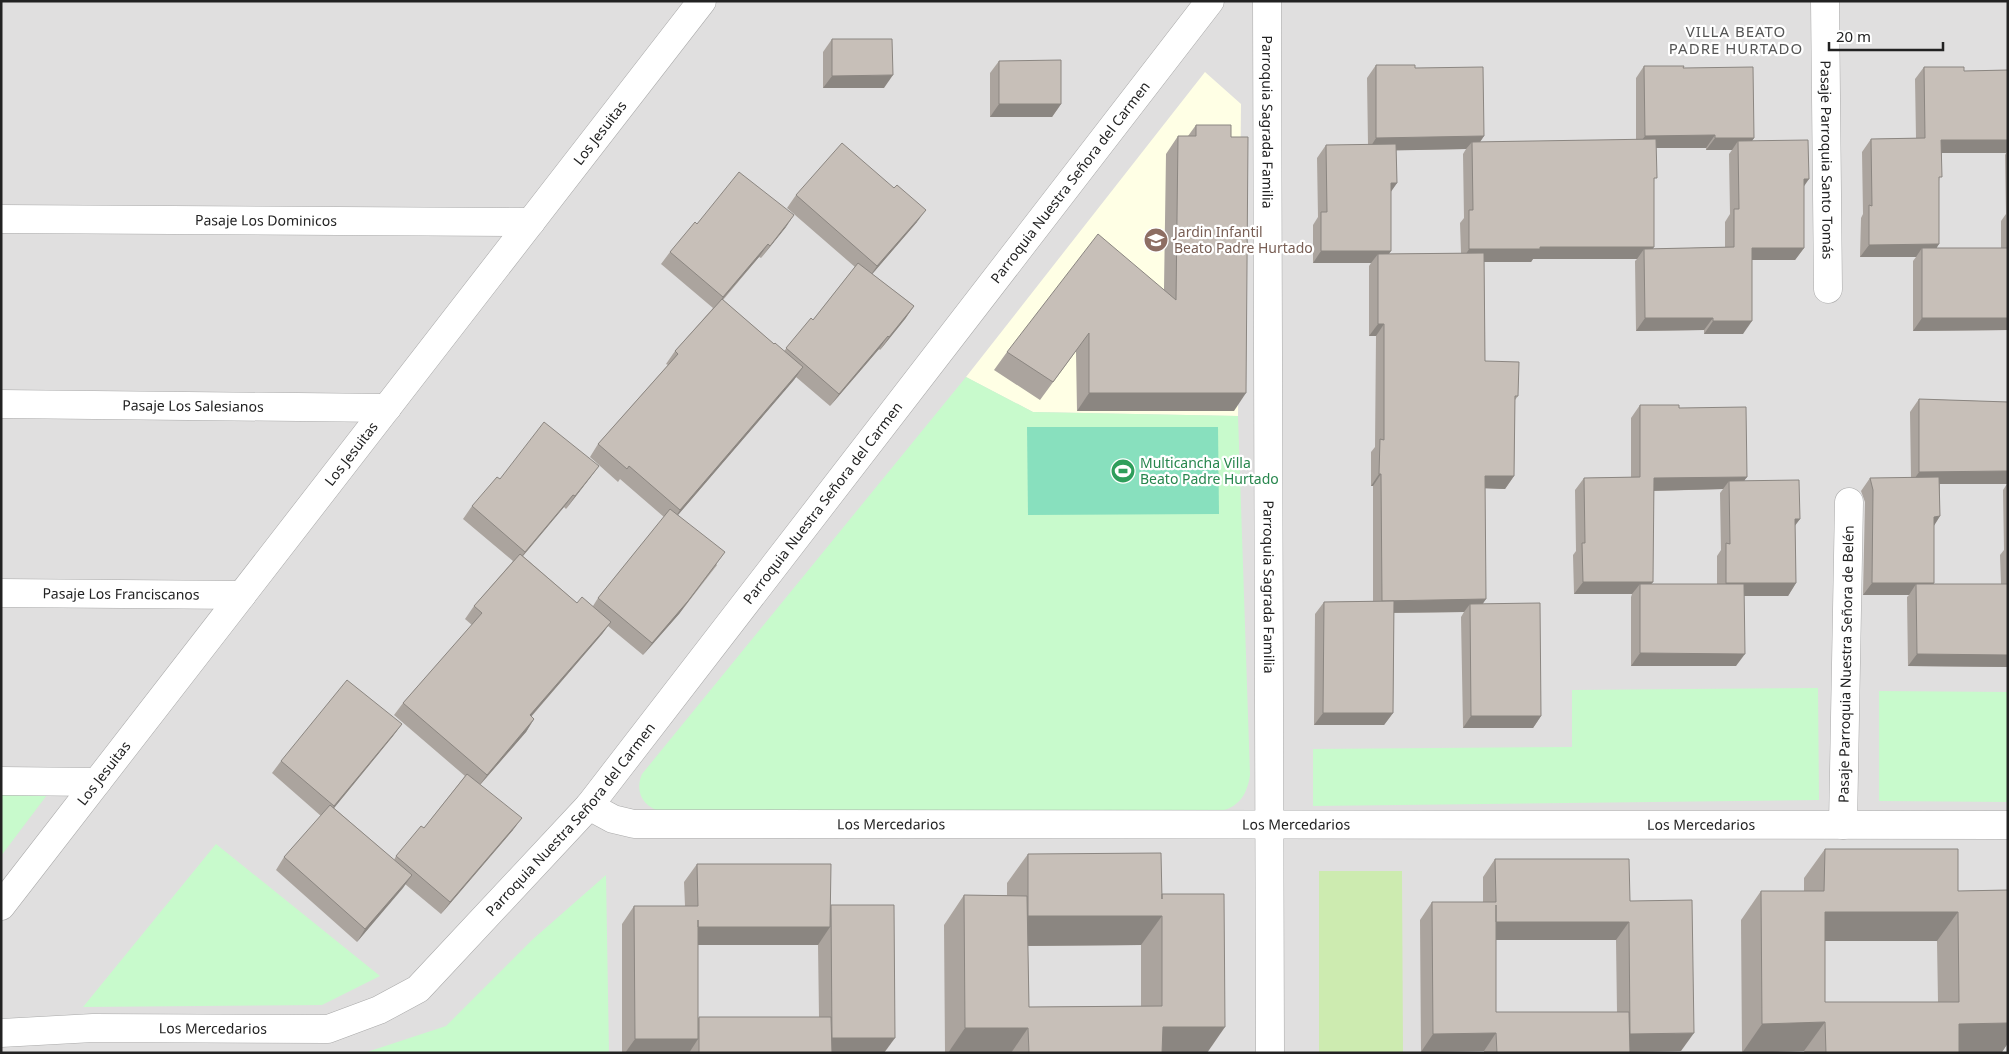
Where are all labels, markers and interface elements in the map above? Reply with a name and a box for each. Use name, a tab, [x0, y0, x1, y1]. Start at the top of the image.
scale bar	[1829, 20, 1943, 52]
district label: VILLA BEATO PADRE HURTADO	[1669, 21, 1803, 58]
text: 20 m	[1836, 26, 1871, 46]
street label: Parroquia Sagrada Familia	[1258, 35, 1278, 209]
street label: Pasaje Parroquia Santo Tomás	[1817, 60, 1838, 260]
street label: Parroquia Nuestra Señora del Carmen	[986, 77, 1154, 287]
street label: Los Jesuitas	[569, 96, 631, 169]
street label: Pasaje Los Dominicos	[195, 210, 337, 230]
place label: Jardin Infantil Beato Padre Hurtado	[1172, 222, 1313, 257]
school or university icon: Jardin Infantil Beato Padre Hurtado	[1143, 227, 1169, 253]
street label: Pasaje Los Salesianos	[122, 395, 264, 416]
street label: Parroquia Nuestra Señora del Carmen	[738, 398, 906, 608]
street label: Los Jesuitas	[320, 417, 382, 490]
place label: Multicancha Villa Beato Padre Hurtado	[1140, 453, 1279, 488]
sports icon: Multicancha Villa Beato Padre Hurtado	[1110, 458, 1136, 484]
street label: Parroquia Sagrada Familia	[1259, 500, 1279, 674]
street label: Pasaje Parroquia Nuestra Señora de Belén	[1833, 525, 1858, 803]
street label: Pasaje Los Franciscanos	[42, 583, 200, 604]
street label: Parroquia Nuestra Señora del Carmen	[481, 718, 659, 920]
street label: Los Jesuitas	[73, 737, 135, 809]
street label: Los Mercedarios	[837, 814, 945, 833]
street label: Los Mercedarios	[1242, 814, 1350, 834]
street label: Los Mercedarios	[1647, 815, 1755, 834]
street label: Los Mercedarios	[159, 1018, 267, 1038]

